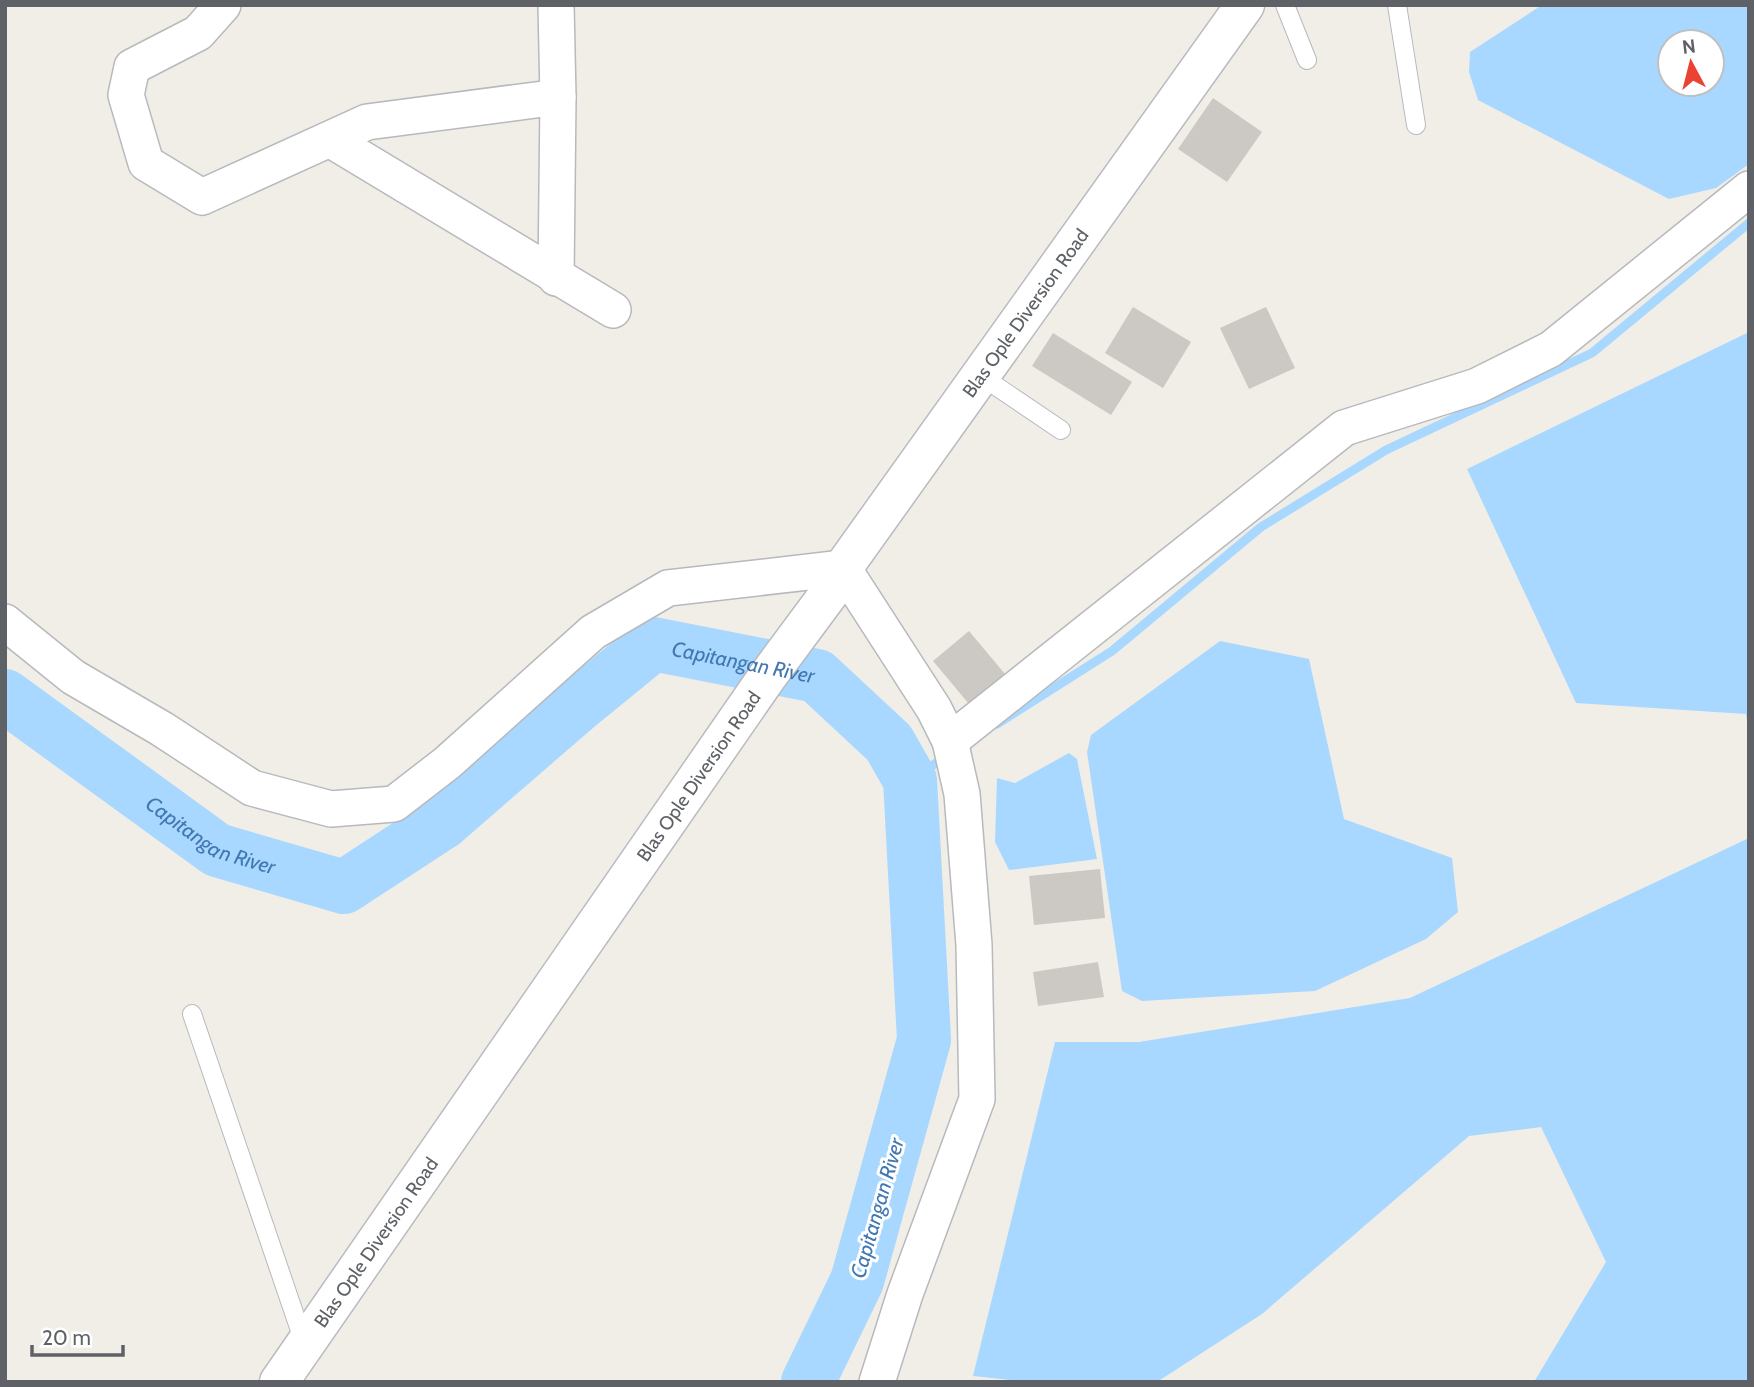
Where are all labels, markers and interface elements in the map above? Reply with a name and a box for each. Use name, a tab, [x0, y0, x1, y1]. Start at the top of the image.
north arrow	[1656, 28, 1726, 98]
text: N	[1681, 34, 1697, 59]
street label: Blas Ople Diversion Road	[957, 224, 1093, 402]
water label: Capitangan River	[670, 635, 818, 688]
street label: Blas Ople Diversion Road	[632, 687, 765, 865]
water label: Capitangan River	[141, 790, 280, 879]
water label: Capitangan River	[845, 1134, 909, 1281]
street label: Blas Ople Diversion Road	[309, 1153, 443, 1332]
scale bar	[32, 1314, 122, 1358]
text: 20 m	[42, 1325, 91, 1350]

